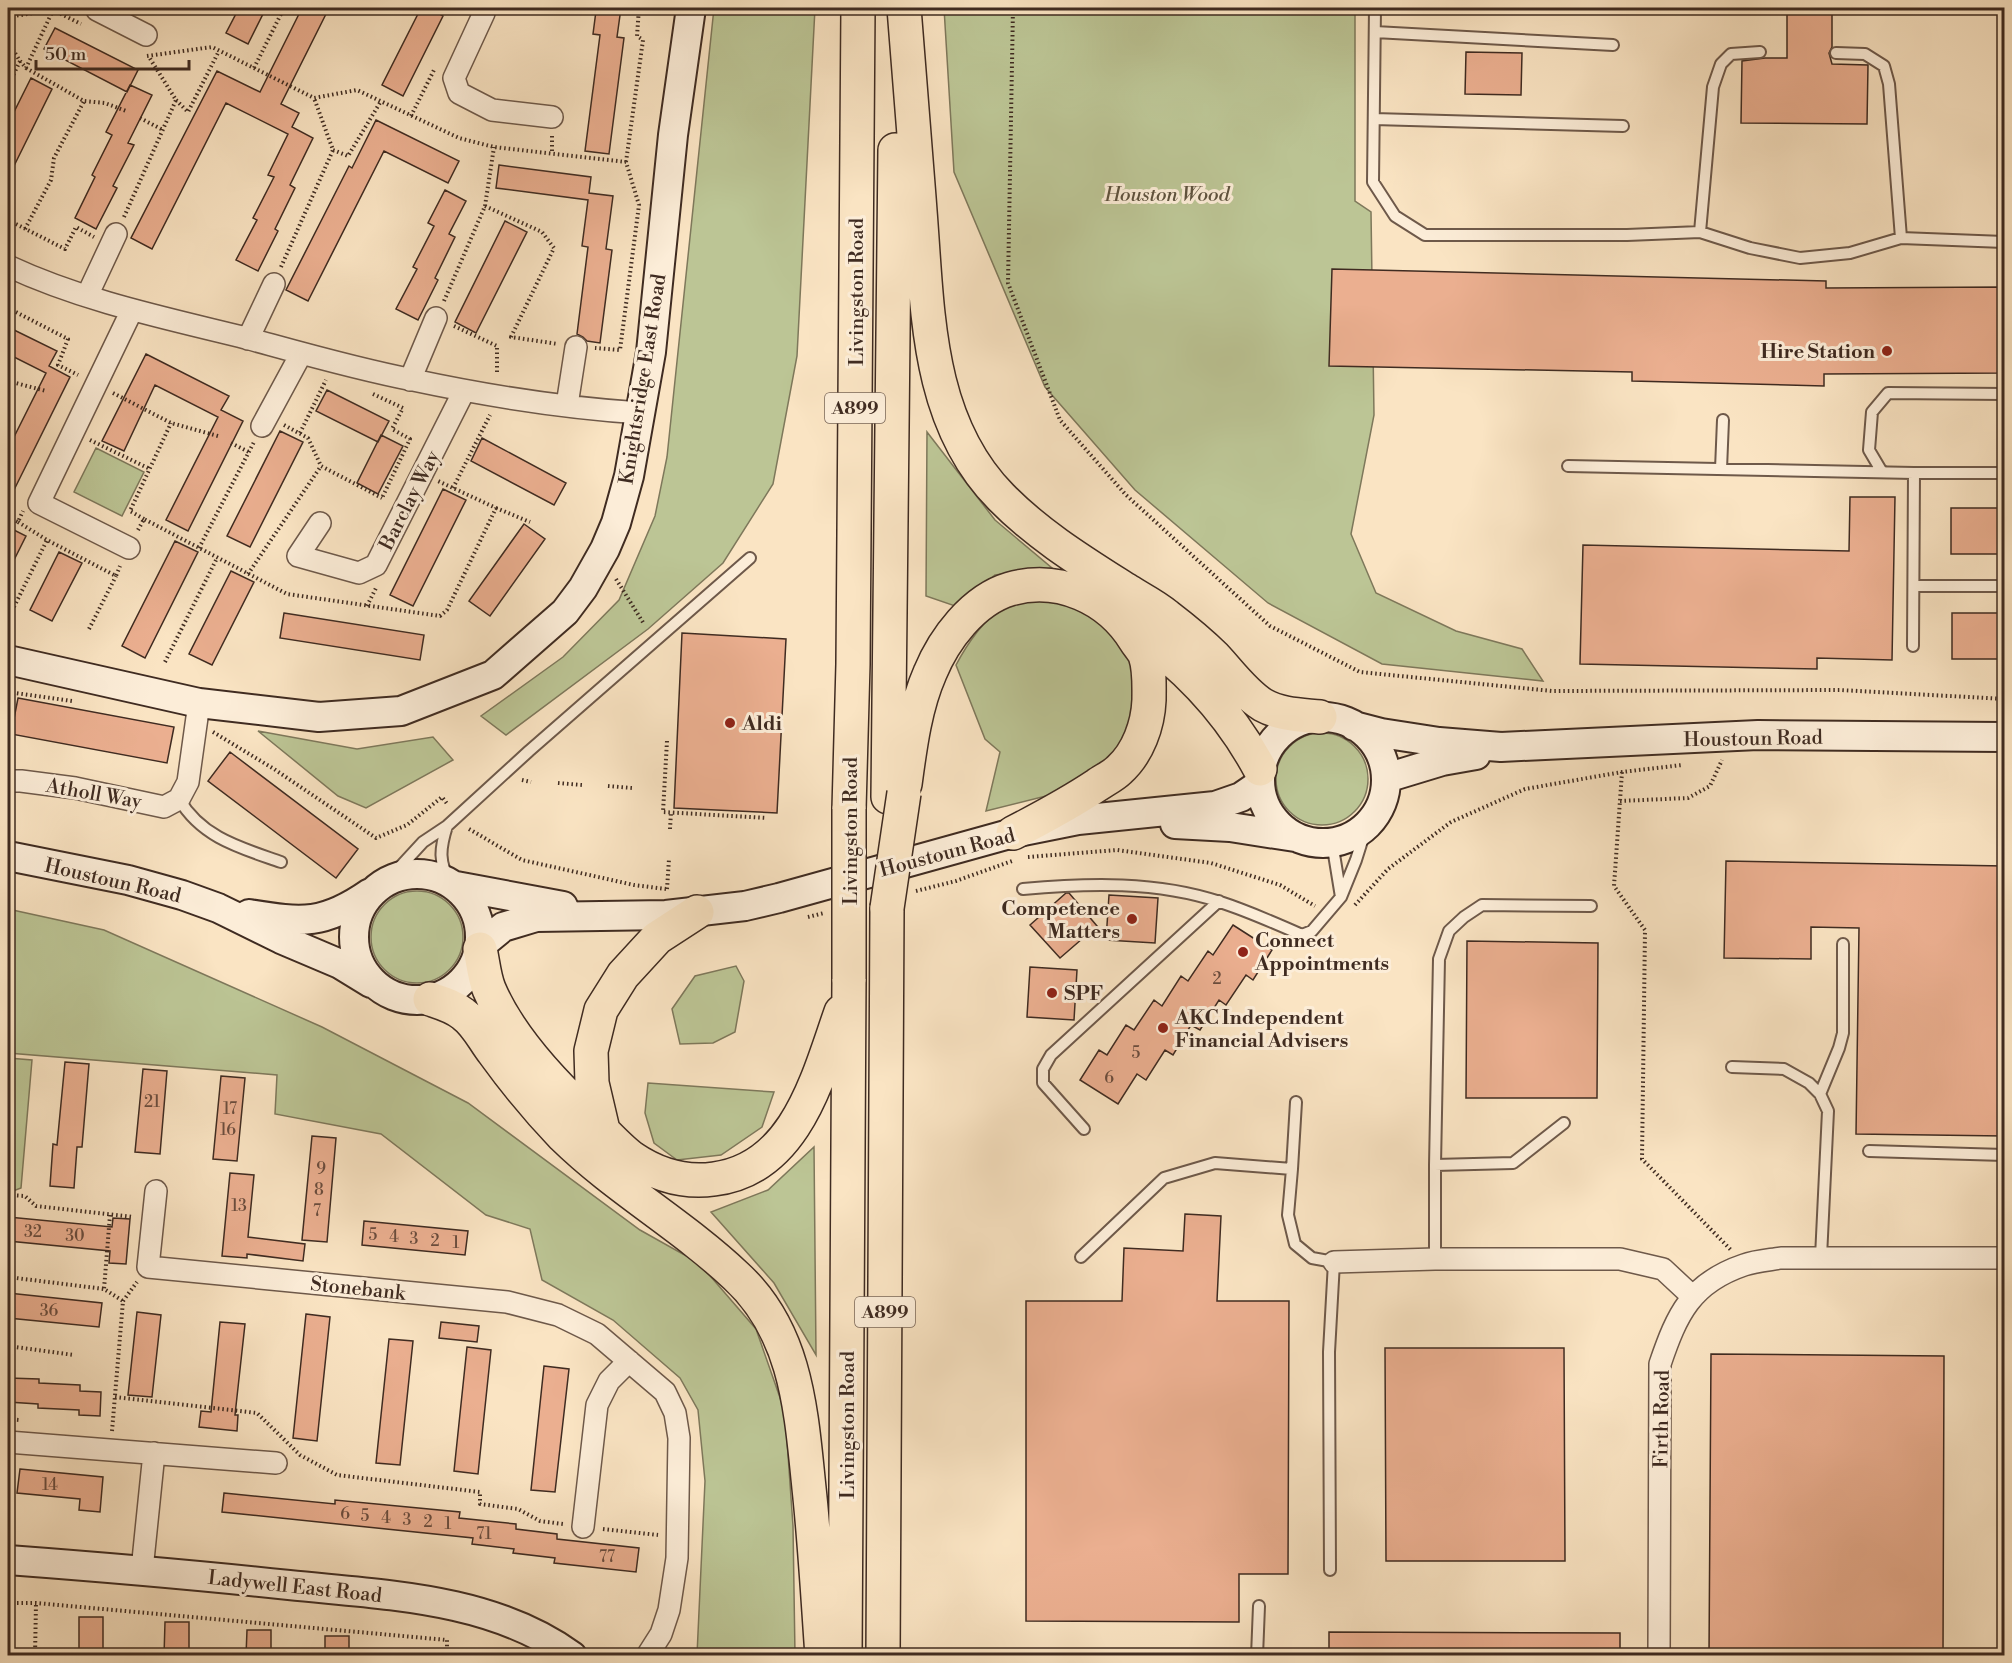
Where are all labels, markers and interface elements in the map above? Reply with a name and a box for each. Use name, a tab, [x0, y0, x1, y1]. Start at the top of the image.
scale bar	[36, 33, 189, 71]
text: 50 m	[45, 43, 87, 66]
park label: Houston Wood	[1103, 183, 1230, 208]
street label: Livingston Road	[845, 217, 870, 366]
street label: Knightsridge East Road	[614, 271, 673, 486]
place label: Hire Station	[1761, 340, 1876, 365]
marker: Hire Station	[1880, 344, 1894, 358]
road number: A899	[825, 393, 885, 423]
street label: Barclay Way	[374, 446, 446, 556]
place label: Aldi	[741, 712, 783, 737]
marker: Aldi	[723, 716, 737, 730]
street label: Houstoun Road	[1683, 726, 1824, 753]
street label: Livingston Road	[839, 756, 864, 905]
street label: Atholl Way	[43, 774, 144, 815]
street label: Houstoun Road	[877, 823, 1019, 884]
street label: Houstoun Road	[42, 854, 184, 909]
place label: Competence Matters	[1001, 897, 1120, 945]
marker: Competence Matters	[1125, 912, 1139, 926]
place label: Connect Appointments	[1254, 929, 1389, 977]
marker: Connect Appointments	[1236, 945, 1250, 959]
house number: 2	[1212, 969, 1222, 989]
place label: SPF	[1064, 982, 1103, 1007]
marker: SPF	[1045, 986, 1059, 1000]
place label: AKC Independent Financial Advisers	[1174, 1006, 1348, 1054]
marker: AKC Independent Financial Advisers	[1156, 1021, 1170, 1035]
house number: 5	[1132, 1043, 1141, 1063]
house number: 6	[1104, 1068, 1114, 1088]
house number: 21	[144, 1092, 160, 1112]
house number: 17	[223, 1099, 237, 1119]
house number: 16	[220, 1120, 236, 1140]
house number: 9	[316, 1159, 326, 1179]
house number: 8	[314, 1180, 324, 1200]
house number: 13	[231, 1196, 247, 1216]
house number: 7	[313, 1201, 321, 1221]
house number: 32	[24, 1222, 42, 1242]
house number: 5	[369, 1225, 378, 1245]
house number: 30	[65, 1226, 85, 1246]
house number: 4	[389, 1227, 399, 1247]
house number: 3	[410, 1229, 419, 1249]
house number: 2	[430, 1231, 440, 1251]
house number: 1	[453, 1233, 460, 1253]
street label: Stonebank	[309, 1272, 408, 1307]
road number: A899	[855, 1297, 915, 1327]
house number: 36	[40, 1301, 59, 1321]
street label: Livingston Road	[836, 1350, 861, 1499]
street label: Firth Road	[1649, 1369, 1676, 1468]
house number: 14	[42, 1475, 58, 1495]
house number: 6	[340, 1504, 350, 1524]
house number: 5	[361, 1506, 370, 1526]
house number: 4	[381, 1508, 391, 1528]
house number: 3	[403, 1510, 412, 1530]
house number: 2	[423, 1512, 433, 1532]
house number: 1	[445, 1514, 452, 1534]
house number: 71	[476, 1524, 492, 1544]
house number: 77	[599, 1547, 615, 1567]
street label: Ladywell East Road	[207, 1566, 384, 1609]

